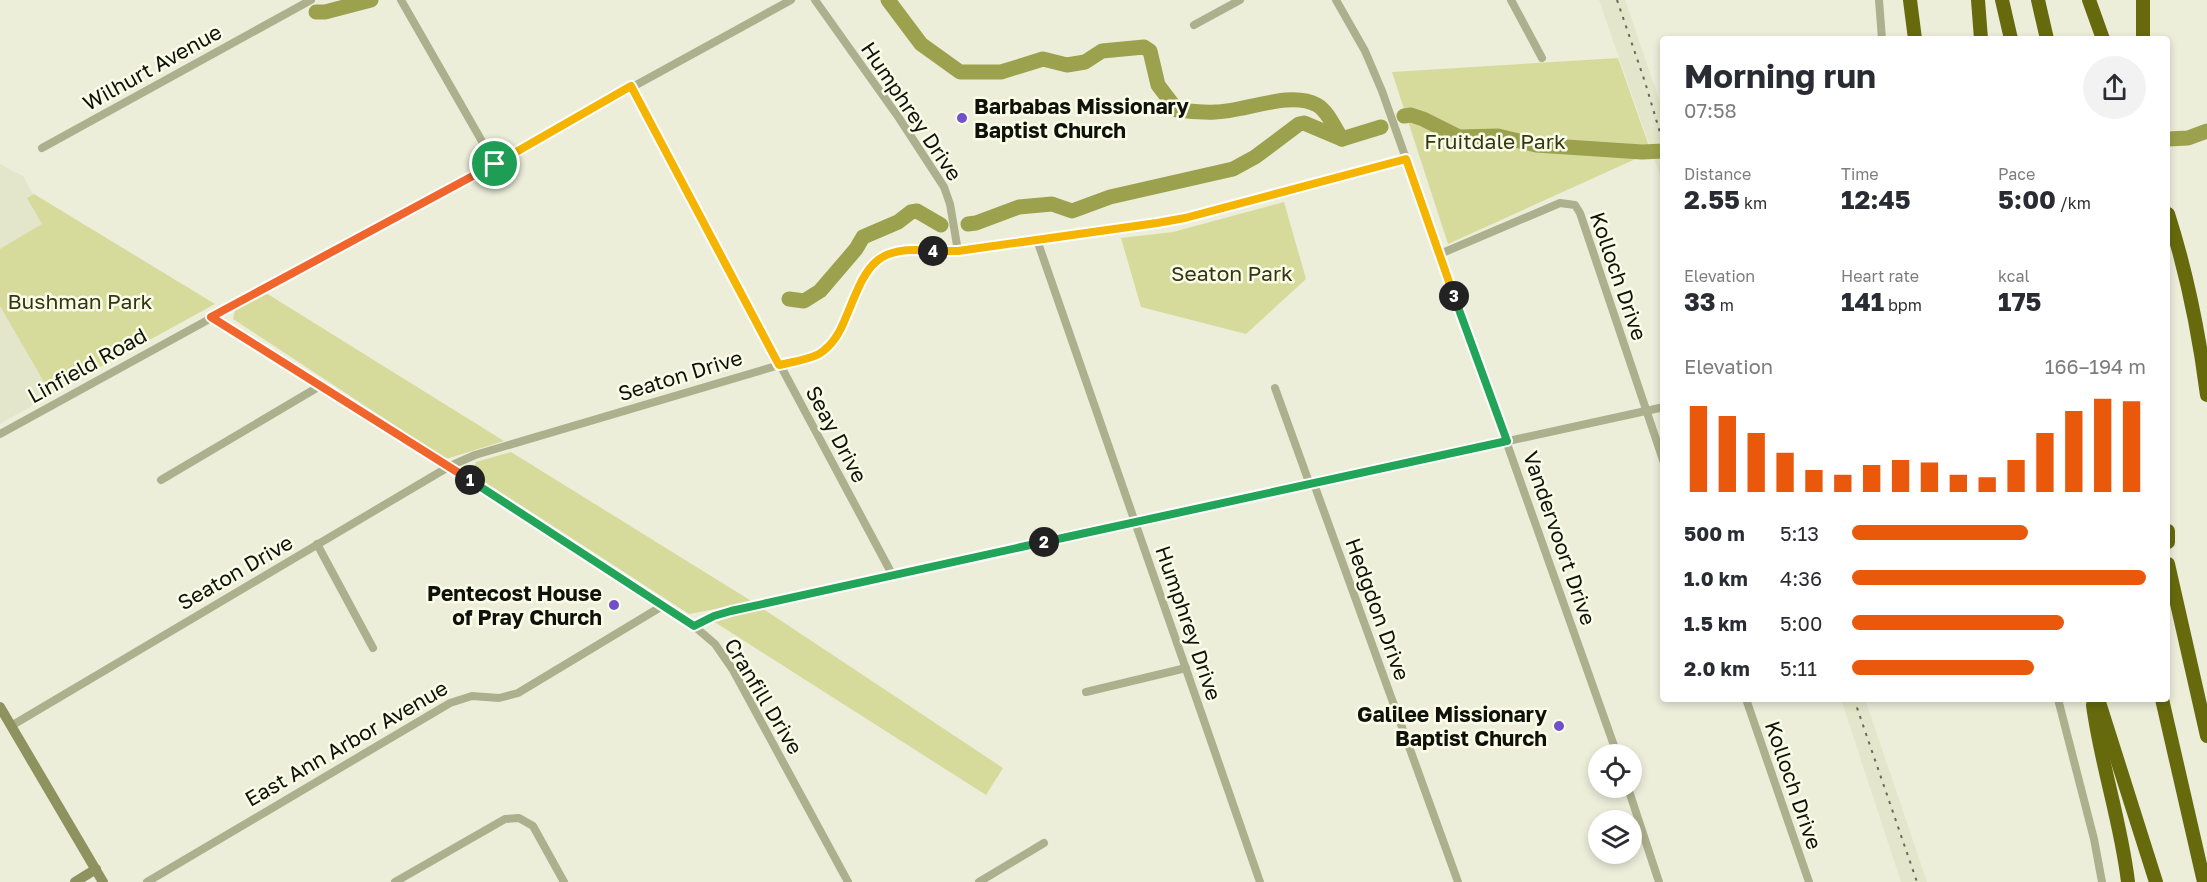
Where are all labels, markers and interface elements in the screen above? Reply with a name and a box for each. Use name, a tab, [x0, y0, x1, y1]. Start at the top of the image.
street label: Wilhurt Avenue	[78, 18, 226, 116]
street label: Humphrey Drive	[856, 37, 968, 185]
text: Morning run	[1684, 56, 1876, 95]
button: share	[2083, 56, 2146, 119]
place label: Barbabas Missionary Baptist Church	[974, 93, 1189, 143]
text: 07:58	[1684, 98, 1737, 122]
marker: Barbabas Missionary Baptist Church	[955, 111, 969, 125]
park label: Fruitdale Park	[1424, 128, 1566, 154]
pin	[469, 138, 520, 189]
icon: arrive	[478, 147, 511, 180]
text: Distance	[1684, 164, 1751, 184]
text: Time	[1841, 164, 1879, 184]
text: Pace	[1998, 164, 2035, 184]
text: 2.55	[1684, 184, 1740, 215]
text: 12:45	[1841, 184, 1911, 215]
text: 5:00	[1998, 184, 2056, 215]
text: km	[1740, 193, 1767, 213]
text: /km	[2056, 193, 2091, 213]
street label: Kolloch Drive	[1585, 208, 1653, 344]
pin: 4	[918, 236, 948, 266]
text: 4	[928, 241, 938, 261]
park label: Seaton Park	[1171, 260, 1293, 286]
text: Elevation	[1684, 266, 1755, 286]
text: Heart rate	[1841, 266, 1919, 286]
text: kcal	[1998, 266, 2030, 286]
pin: 3	[1439, 281, 1469, 311]
text: 3	[1449, 286, 1459, 306]
text: 33	[1684, 286, 1716, 317]
text: 141	[1841, 286, 1884, 317]
text: 175	[1998, 286, 2041, 317]
park label: Bushman Park	[8, 288, 153, 314]
text: m	[1716, 295, 1734, 315]
text: bpm	[1884, 295, 1922, 315]
street label: Linfield Road	[23, 322, 151, 408]
street label: Seaton Drive	[615, 344, 745, 406]
text: Elevation	[1684, 354, 1773, 378]
text: 166–194 m	[2045, 354, 2146, 378]
street label: Seay Drive	[801, 381, 873, 487]
street label: Vandervoort Drive	[1518, 448, 1602, 628]
pin: 1	[455, 465, 485, 495]
text: 1	[466, 470, 474, 490]
text: 500 m	[1684, 521, 1745, 545]
text: 5:13	[1780, 521, 1819, 545]
pin: 2	[1029, 527, 1059, 557]
street label: Seaton Drive	[173, 529, 297, 615]
text: 2	[1039, 532, 1049, 552]
street label: Hedgdon Drive	[1340, 534, 1416, 684]
street label: Humphrey Drive	[1150, 542, 1228, 704]
text: 1.0 km	[1684, 566, 1748, 590]
text: 4:36	[1780, 566, 1822, 590]
place label: Pentecost House of Pray Church	[427, 580, 602, 630]
marker: Pentecost House of Pray Church	[607, 598, 621, 612]
text: 1.5 km	[1684, 611, 1747, 635]
text: 5:00	[1780, 611, 1822, 635]
street label: Cranfill Drive	[719, 633, 809, 759]
text: 2.0 km	[1684, 656, 1750, 680]
text: 5:11	[1780, 656, 1817, 680]
street label: East Ann Arbor Avenue	[240, 674, 452, 812]
place label: Galilee Missionary Baptist Church	[1357, 701, 1547, 751]
street label: Kolloch Drive	[1760, 717, 1828, 853]
marker: Galilee Missionary Baptist Church	[1552, 719, 1566, 733]
map controls	[1588, 744, 1642, 864]
button: locate	[1588, 744, 1642, 798]
button: layers	[1588, 810, 1642, 864]

